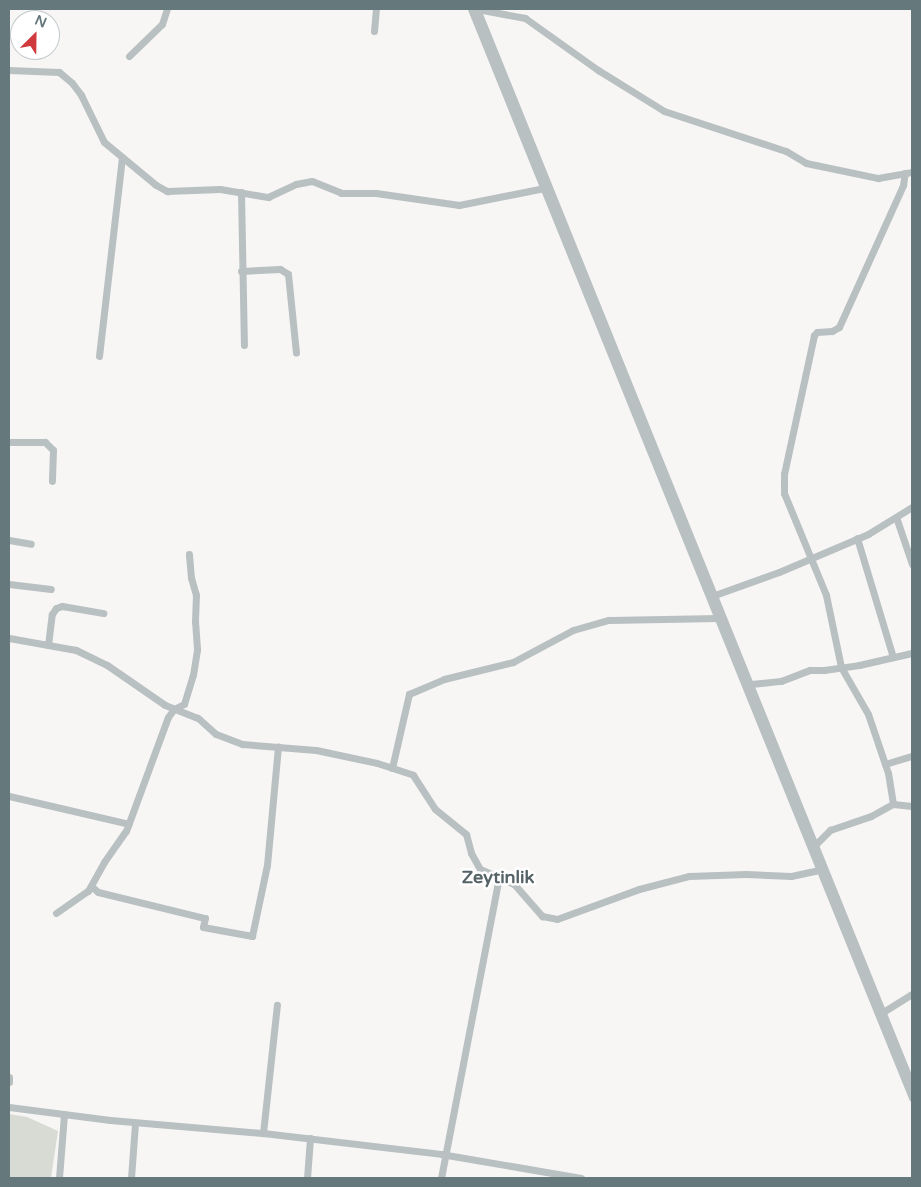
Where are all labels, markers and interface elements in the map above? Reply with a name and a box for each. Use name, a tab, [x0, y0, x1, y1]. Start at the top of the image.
north arrow	[10, 10, 60, 60]
text: N	[32, 12, 49, 32]
district label: Zeytinlik	[462, 866, 534, 888]

